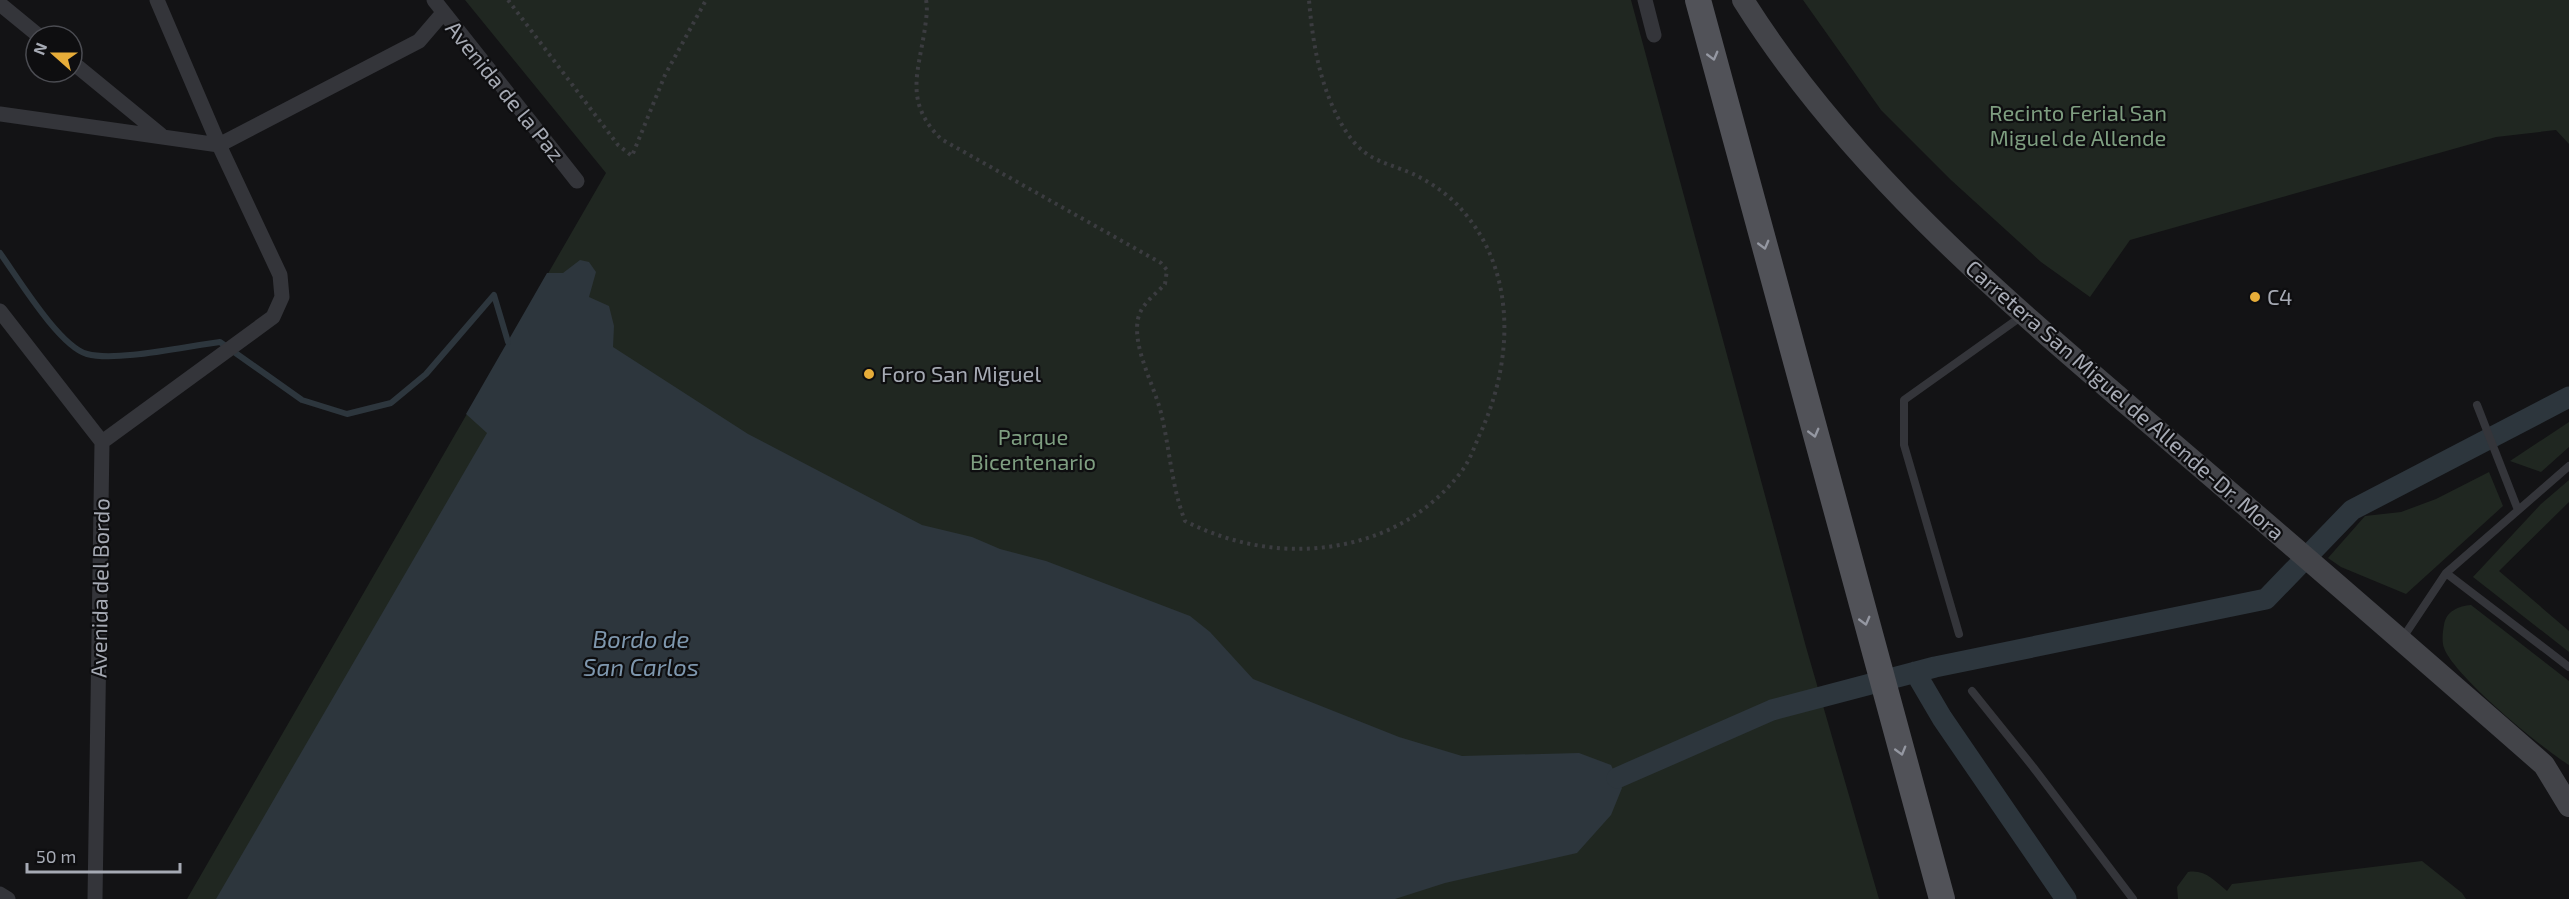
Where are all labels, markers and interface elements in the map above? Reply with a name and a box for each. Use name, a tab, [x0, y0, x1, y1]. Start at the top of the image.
street label: Avenida de la Paz	[441, 15, 570, 166]
north arrow	[24, 24, 84, 84]
text: N	[29, 40, 50, 57]
one-way arrow	[1706, 51, 1718, 61]
park label: Recinto Ferial San Miguel de Allende	[1989, 99, 2167, 150]
one-way arrow	[1756, 240, 1769, 250]
street label: Carretera San Miguel de Allende-Dr. Mora	[1961, 254, 2290, 545]
place label: C4	[2267, 283, 2293, 309]
marker: C4	[2248, 290, 2262, 304]
place label: Foro San Miguel	[881, 360, 1041, 386]
marker: Foro San Miguel	[862, 367, 876, 381]
park label: Parque Bicentenario	[970, 423, 1096, 474]
one-way arrow	[1807, 428, 1820, 438]
street label: Avenida del Bordo	[84, 498, 114, 678]
one-way arrow	[1858, 616, 1871, 626]
water label: Bordo de San Carlos	[583, 624, 699, 681]
one-way arrow	[1894, 745, 1906, 756]
scale bar	[27, 836, 180, 874]
text: 50 m	[36, 845, 76, 867]

